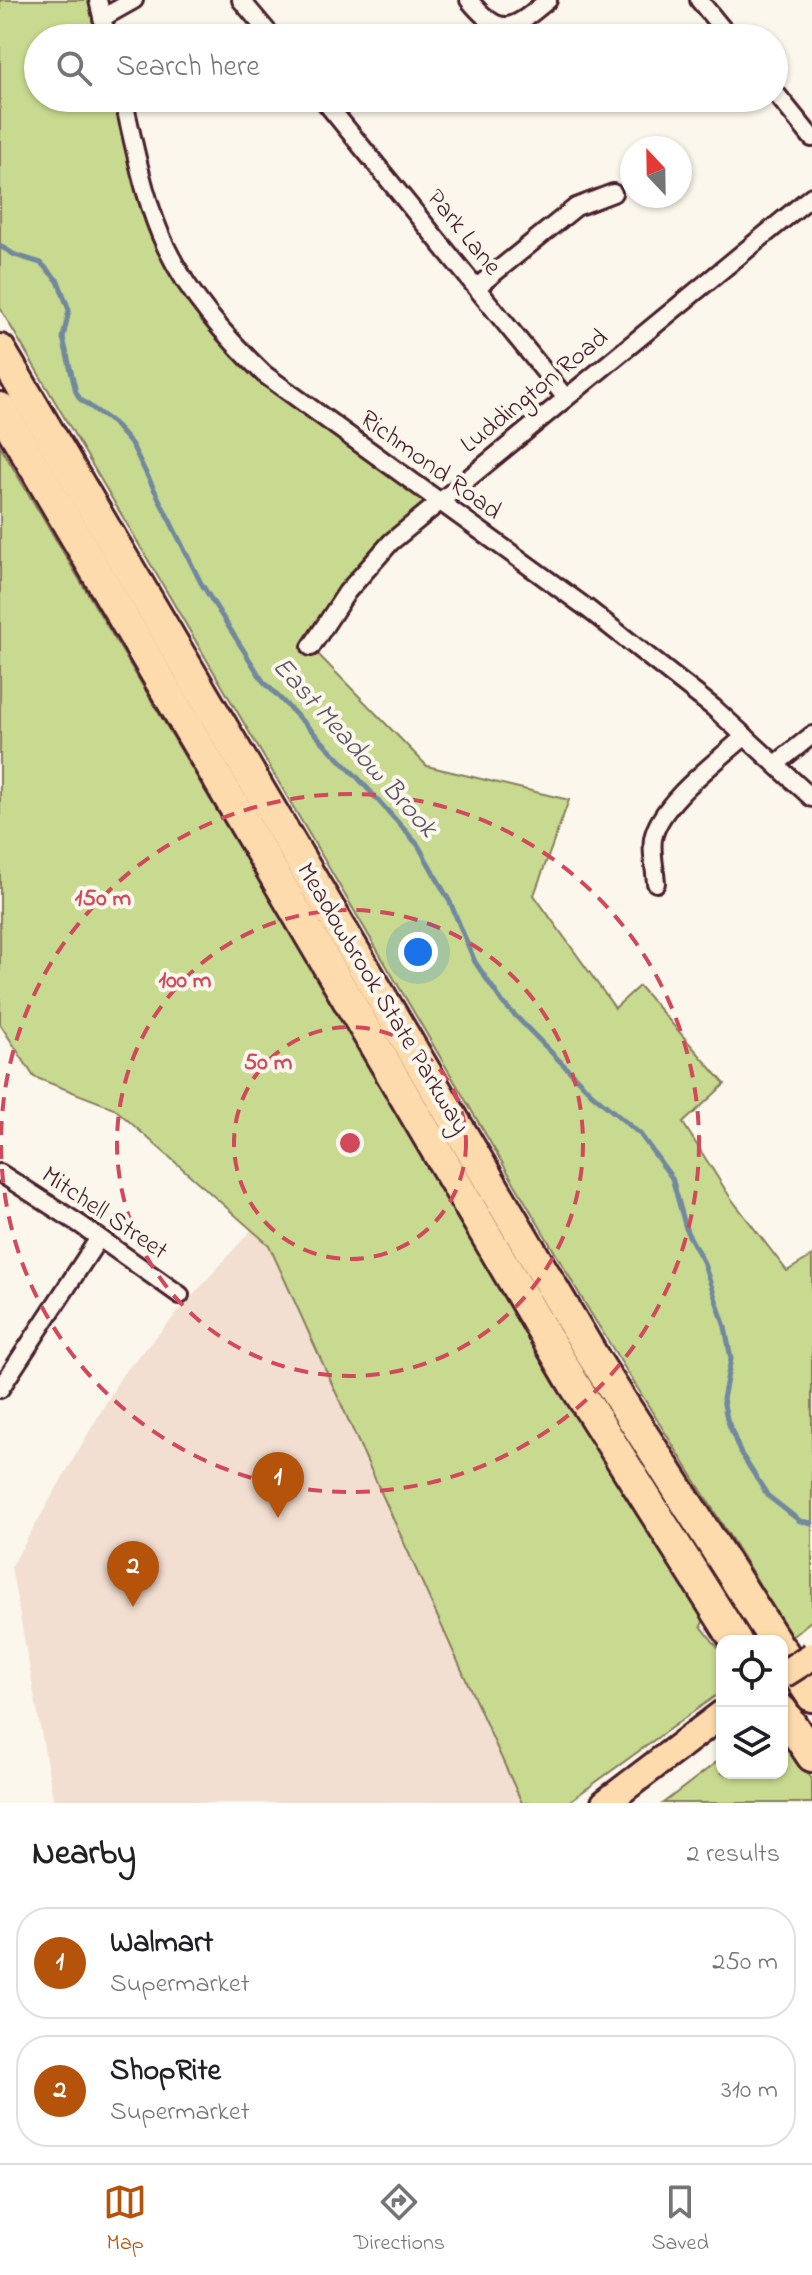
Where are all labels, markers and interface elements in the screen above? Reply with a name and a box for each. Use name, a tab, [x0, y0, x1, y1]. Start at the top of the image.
search box	[24, 24, 788, 112]
icon: search	[52, 46, 96, 90]
text: Search here	[116, 46, 260, 90]
north arrow	[620, 136, 692, 208]
street label: Park Lane	[416, 182, 510, 285]
street label: Luddington Road	[453, 320, 618, 464]
street label: Richmond Road	[351, 402, 509, 531]
water label: East Meadow Brook	[261, 648, 448, 849]
street label: Meadowbrook State Parkway	[286, 856, 478, 1142]
text: 150 m	[75, 882, 132, 917]
your location	[398, 932, 438, 972]
text: 100 m	[159, 964, 212, 999]
text: 50 m	[244, 1046, 293, 1081]
centre of rings	[336, 1129, 364, 1157]
street label: Mitchell Street	[33, 1158, 175, 1271]
pin: 1	[252, 1452, 304, 1518]
pin: 2	[107, 1541, 159, 1607]
map controls	[716, 1635, 788, 1779]
button: locate	[716, 1635, 788, 1707]
button: layers	[716, 1707, 788, 1779]
text: Nearby	[32, 1830, 136, 1880]
text: 2 results	[687, 1836, 780, 1874]
text: Walmart	[110, 1922, 213, 1966]
text: 1	[56, 1944, 64, 1982]
text: 250 m	[712, 1944, 778, 1982]
text: Supermarket	[110, 1966, 249, 2004]
text: ShopRite	[110, 2050, 221, 2094]
text: 2	[54, 2072, 66, 2110]
text: 310 m	[721, 2072, 778, 2110]
text: Supermarket	[110, 2094, 249, 2132]
tab: Map	[103, 2180, 147, 2260]
tab: Directions	[354, 2180, 445, 2260]
tab: Saved	[651, 2180, 709, 2260]

